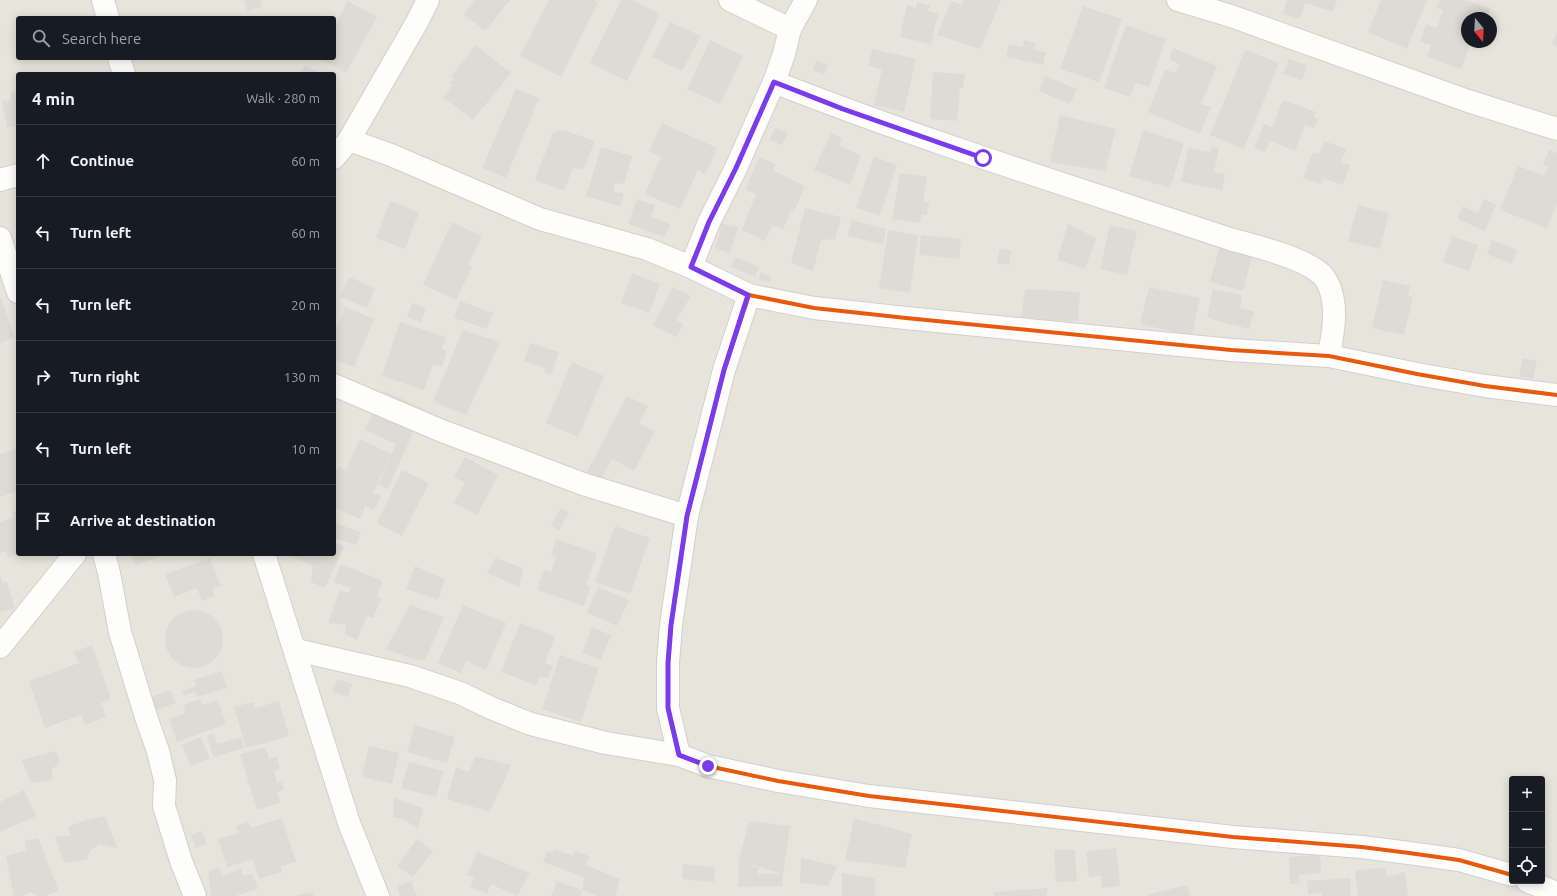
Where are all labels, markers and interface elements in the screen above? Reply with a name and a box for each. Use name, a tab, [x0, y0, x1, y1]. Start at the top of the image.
north arrow	[1461, 12, 1497, 48]
search box	[16, 16, 336, 60]
icon: search	[30, 27, 52, 49]
text: Search here	[62, 30, 141, 47]
text: 4 min	[32, 89, 75, 108]
text: Walk · 280 m	[246, 91, 320, 105]
route start	[974, 149, 992, 167]
icon: ahead	[32, 150, 54, 172]
text: Continue	[70, 152, 134, 169]
text: 60 m	[291, 154, 320, 168]
icon: left	[32, 222, 54, 244]
text: Turn left	[70, 224, 131, 241]
text: 60 m	[291, 226, 320, 240]
icon: left	[32, 294, 54, 316]
text: Turn left	[70, 296, 131, 313]
text: 20 m	[291, 298, 320, 312]
icon: right	[32, 366, 54, 388]
text: Turn right	[70, 368, 140, 385]
text: 130 m	[284, 370, 320, 384]
icon: left	[32, 438, 54, 460]
text: Turn left	[70, 440, 131, 457]
text: 10 m	[291, 442, 320, 456]
icon: arrive	[32, 510, 54, 532]
text: Arrive at destination	[70, 512, 216, 529]
route end	[699, 757, 717, 775]
map controls	[1509, 776, 1545, 884]
button: +	[1509, 776, 1545, 812]
button: −	[1509, 812, 1545, 848]
button: locate	[1509, 848, 1545, 884]

